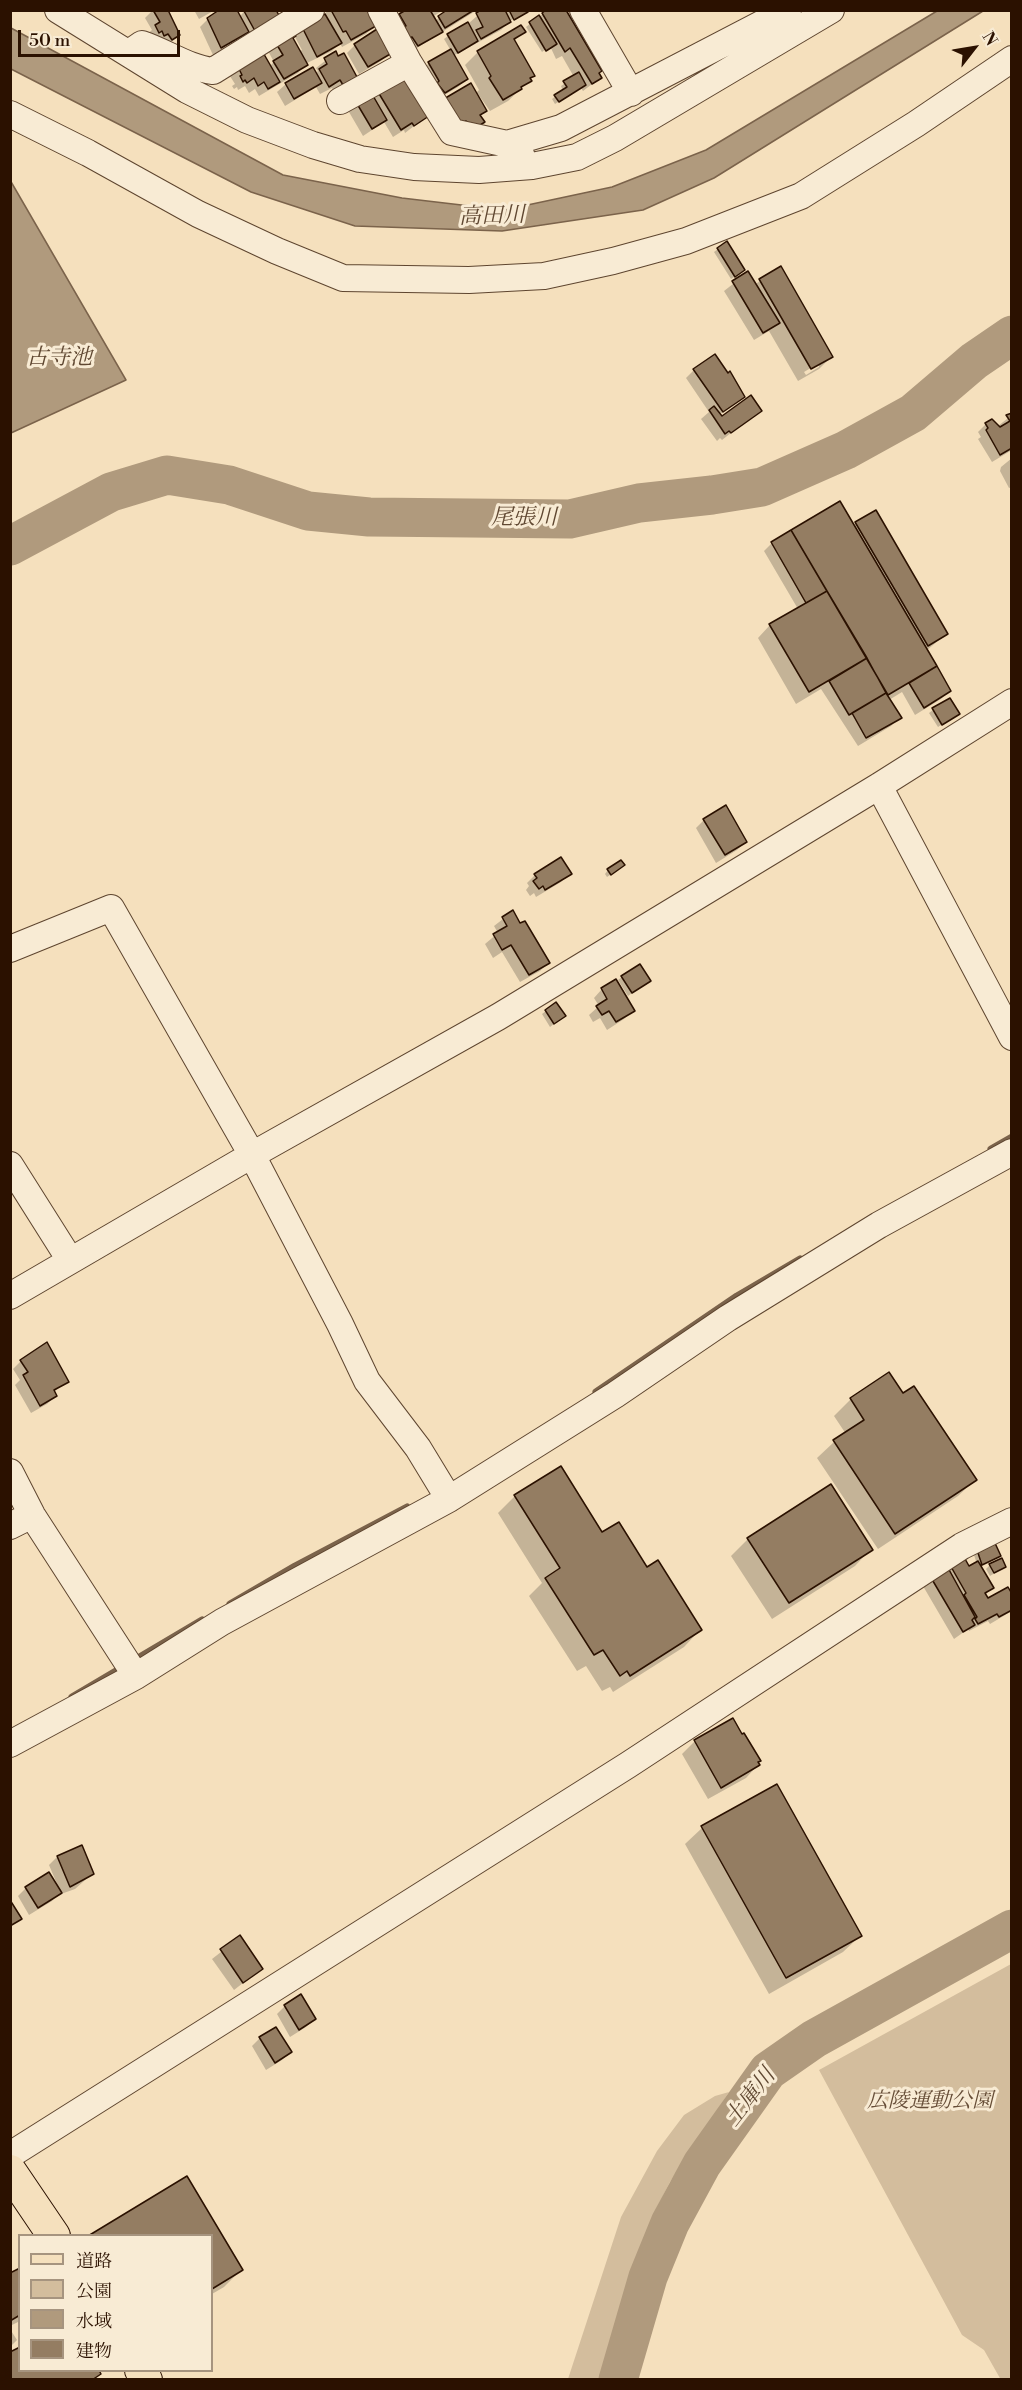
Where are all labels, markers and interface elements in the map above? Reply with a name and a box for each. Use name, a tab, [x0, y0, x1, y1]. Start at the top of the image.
scale bar	[21, 18, 183, 56]
north arrow	[944, 18, 1004, 78]
text: N	[978, 28, 1001, 49]
text: 50 m	[29, 29, 70, 52]
water label: 高田川	[459, 203, 525, 231]
water label: 古寺池	[26, 346, 92, 372]
water label: 尾張川	[491, 506, 557, 532]
water label: 土庫川	[720, 2064, 782, 2132]
park label: 広陵運動公園	[867, 2089, 993, 2115]
legend	[18, 2234, 213, 2372]
text: 道路	[76, 2250, 112, 2273]
text: 公園	[76, 2280, 112, 2303]
text: 水域	[76, 2310, 112, 2333]
text: 建物	[76, 2340, 112, 2363]

